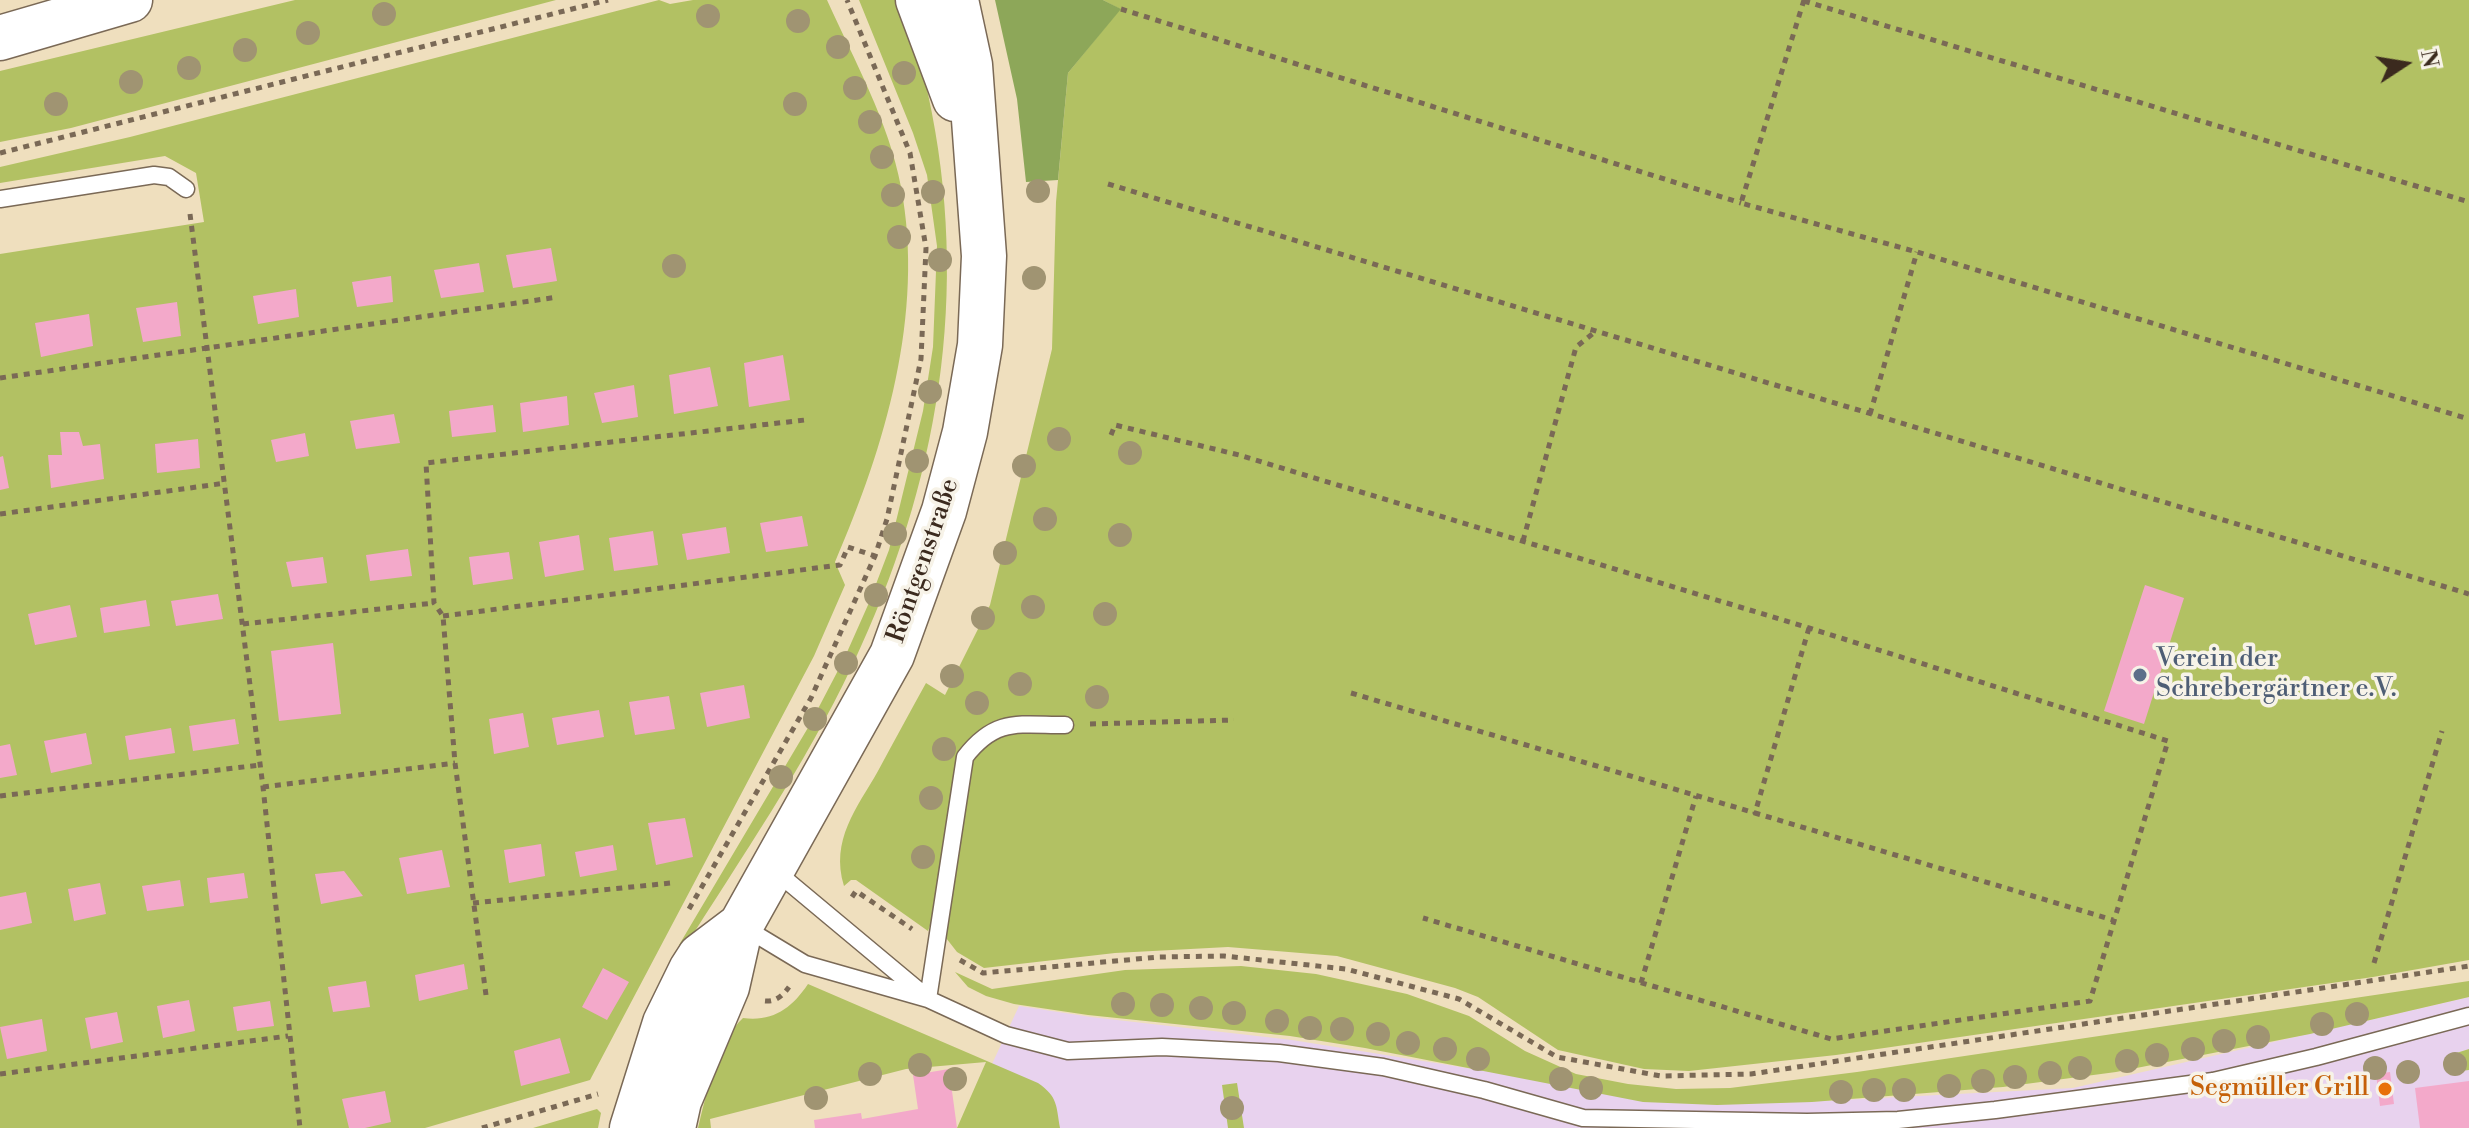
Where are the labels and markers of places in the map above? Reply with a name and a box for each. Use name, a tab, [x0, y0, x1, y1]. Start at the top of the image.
place label: Verein der Schrebergärtner e.V.	[2156, 644, 2397, 706]
marker: Verein der Schrebergärtner e.V.	[2131, 666, 2149, 684]
place label: Segmüller Grill	[2190, 1073, 2369, 1105]
marker: Segmüller Grill	[2376, 1080, 2394, 1098]

